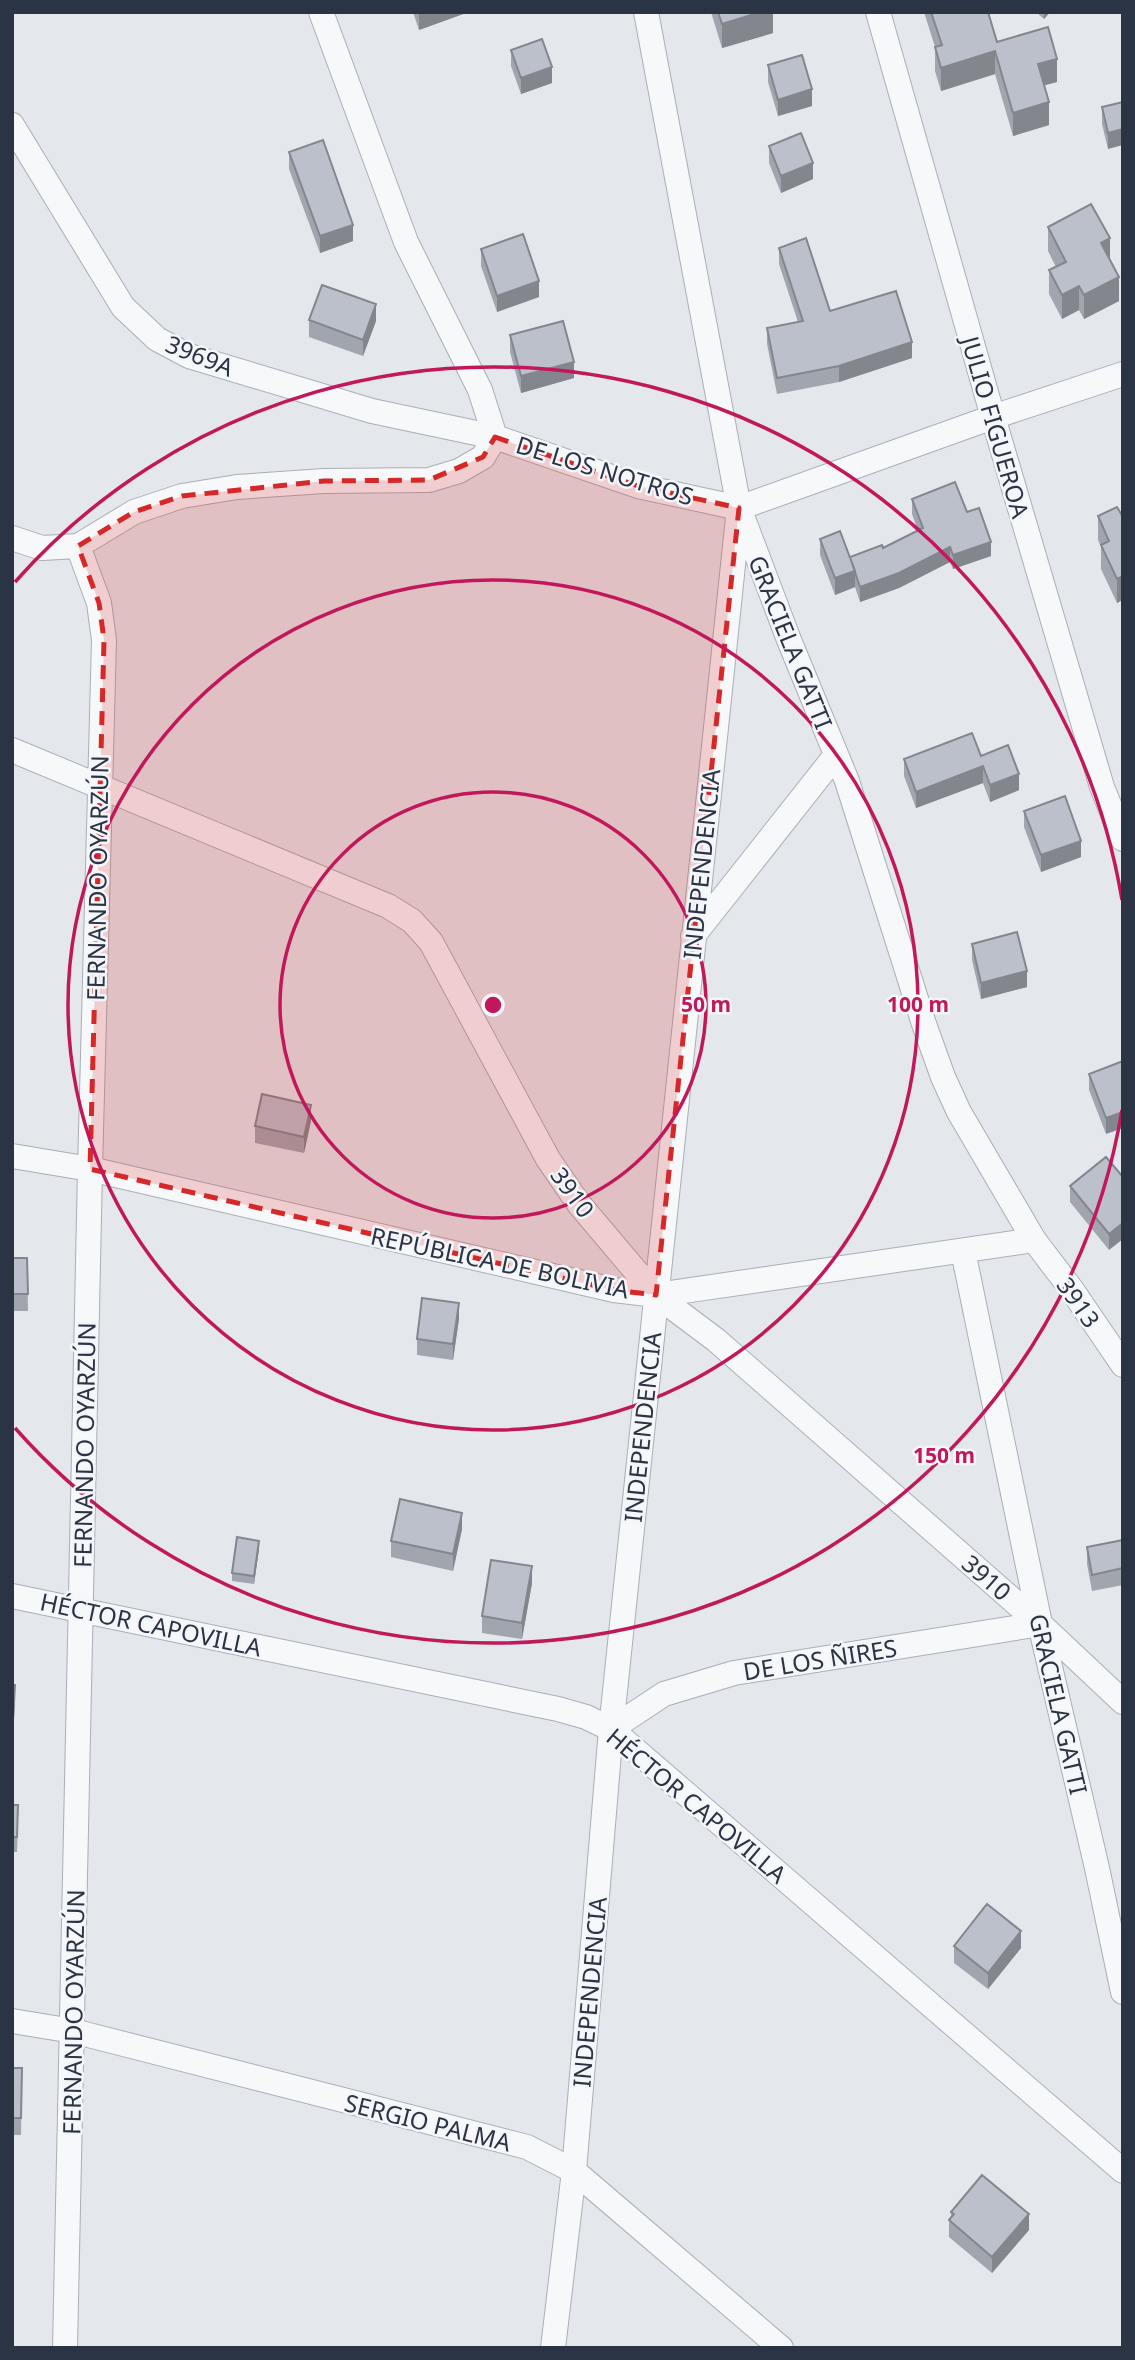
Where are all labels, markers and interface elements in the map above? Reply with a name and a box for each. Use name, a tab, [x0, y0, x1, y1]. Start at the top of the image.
street label: 3969A	[161, 327, 239, 384]
street label: JULIO FIGUEROA	[954, 331, 1038, 522]
street label: DE LOS NOTROS	[512, 427, 698, 513]
street label: GRACIELA GATTI	[741, 550, 841, 734]
street label: FERNANDO OYARZÚN	[78, 755, 116, 1001]
street label: INDEPENDENCIA	[675, 767, 727, 961]
text: 50 m	[681, 990, 731, 1018]
text: 100 m	[887, 990, 949, 1018]
centre of rings	[481, 993, 505, 1017]
street label: 3910	[544, 1160, 602, 1224]
street label: REPÚBLICA DE BOLIVIA	[368, 1218, 633, 1306]
street label: 3913	[1050, 1270, 1108, 1334]
street label: FERNANDO OYARZÚN	[65, 1322, 103, 1568]
street label: INDEPENDENCIA	[616, 1330, 668, 1524]
text: 150 m	[913, 1441, 975, 1469]
street label: 3910	[955, 1547, 1019, 1607]
street label: HÉCTOR CAPOVILLA	[37, 1584, 265, 1664]
street label: GRACIELA GATTI	[1022, 1610, 1096, 1798]
street label: DE LOS ÑIRES	[741, 1631, 899, 1687]
street label: HÉCTOR CAPOVILLA	[600, 1720, 795, 1891]
street label: FERNANDO OYARZÚN	[54, 1889, 92, 2135]
street label: INDEPENDENCIA	[564, 1895, 614, 2089]
street label: SERGIO PALMA	[341, 2085, 515, 2159]

